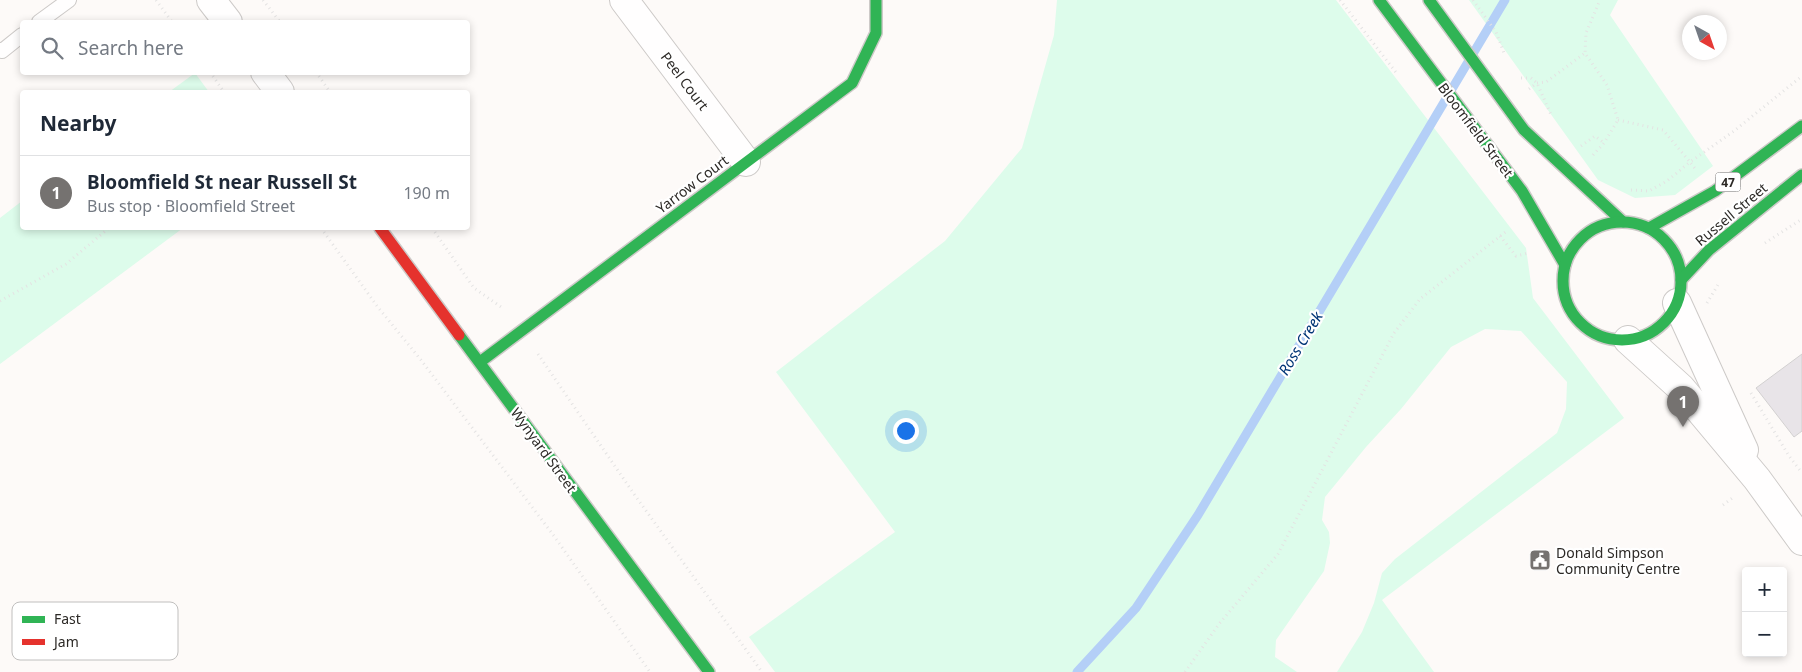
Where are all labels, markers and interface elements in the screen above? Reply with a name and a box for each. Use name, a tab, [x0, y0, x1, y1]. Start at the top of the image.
north arrow	[1682, 15, 1727, 60]
search box	[20, 20, 470, 75]
icon: search	[38, 34, 66, 62]
text: Search here	[78, 35, 184, 61]
street label: Peel Court	[657, 48, 713, 114]
street label: Bloomfield Street	[1434, 79, 1518, 181]
text: Nearby	[40, 109, 116, 137]
street label: Yarrow Court	[652, 151, 732, 217]
text: Bloomfield St near Russell St	[87, 169, 357, 195]
road number: 47	[1716, 172, 1740, 192]
street label: Russell Street	[1691, 178, 1771, 250]
text: 1	[51, 182, 61, 204]
text: 190 m	[403, 182, 450, 204]
text: Bus stop · Bloomfield Street	[87, 195, 295, 217]
water label: Ross Creek	[1273, 307, 1327, 378]
pin: 1	[1667, 386, 1699, 427]
street label: Wynyard Street	[507, 404, 581, 496]
your location	[893, 418, 919, 444]
place label: Donald Simpson Community Centre	[1556, 543, 1680, 578]
public building icon: Donald Simpson Community Centre	[1528, 548, 1552, 572]
map controls	[1742, 567, 1787, 657]
button: +	[1742, 567, 1787, 612]
legend	[12, 602, 178, 660]
text: Fast	[54, 609, 81, 628]
button: −	[1742, 612, 1787, 657]
text: Jam	[52, 632, 79, 651]

